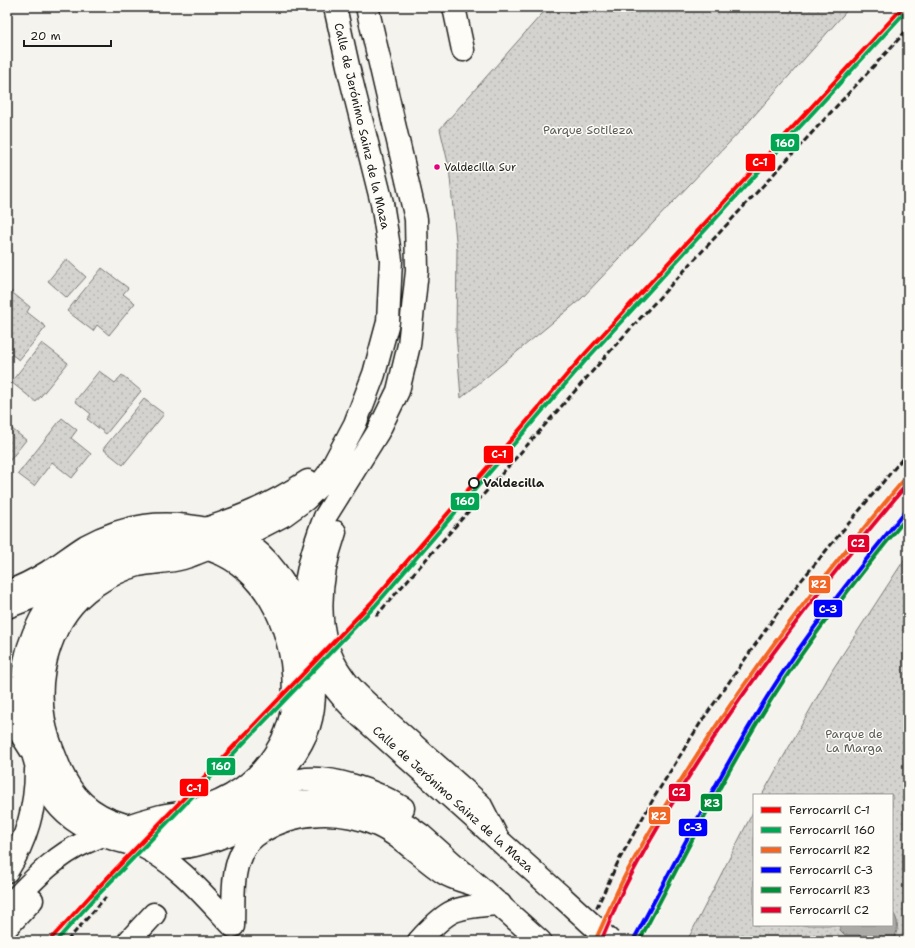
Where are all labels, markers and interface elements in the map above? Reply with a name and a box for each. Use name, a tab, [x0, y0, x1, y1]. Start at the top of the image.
street label: Calle de Jerónimo Sainz de la Maza	[330, 21, 394, 231]
scale bar	[24, 22, 111, 48]
text: 20 m	[30, 28, 61, 44]
park label: Parque Sotileza	[543, 122, 633, 138]
line badge: 160	[770, 133, 800, 152]
text: 160	[775, 136, 795, 151]
line badge: C-1	[745, 153, 776, 172]
text: C-1	[752, 155, 768, 170]
place label: Valdecilla Sur	[444, 160, 516, 175]
marker: Valdecilla Sur	[432, 162, 442, 172]
line badge: C-1	[483, 445, 514, 464]
text: C-1	[491, 447, 507, 462]
place label: Valdecilla	[483, 475, 545, 491]
marker: Valdecilla	[468, 477, 480, 489]
line badge: 160	[450, 492, 480, 511]
text: 160	[455, 494, 475, 509]
line badge: C2	[847, 534, 870, 553]
text: C2	[851, 536, 865, 551]
line badge: R2	[808, 575, 831, 594]
text: R2	[811, 577, 827, 592]
line badge: C-3	[813, 599, 843, 618]
text: C-3	[819, 602, 838, 617]
street label: Calle de Jerónimo Sainz de la Maza	[369, 722, 537, 876]
park label: Parque de La Marga	[825, 726, 883, 756]
line badge: 160	[206, 757, 236, 776]
text: 160	[211, 759, 231, 774]
line badge: C-1	[179, 778, 209, 797]
text: C-1	[186, 781, 202, 796]
line badge: C2	[668, 783, 691, 802]
text: C2	[672, 785, 686, 800]
line badge: R3	[700, 793, 723, 812]
legend	[753, 794, 893, 926]
text: R3	[704, 796, 720, 811]
text: Ferrocarril C-1	[789, 802, 870, 818]
line badge: R2	[648, 806, 671, 825]
text: R2	[651, 809, 667, 824]
line badge: C-3	[678, 818, 708, 837]
text: C-3	[684, 820, 703, 835]
text: Ferrocarril 160	[789, 822, 875, 838]
text: Ferrocarril R2	[789, 842, 870, 858]
text: Ferrocarril C-3	[789, 862, 873, 878]
text: Ferrocarril R3	[789, 882, 870, 898]
text: Ferrocarril C2	[789, 902, 869, 918]

